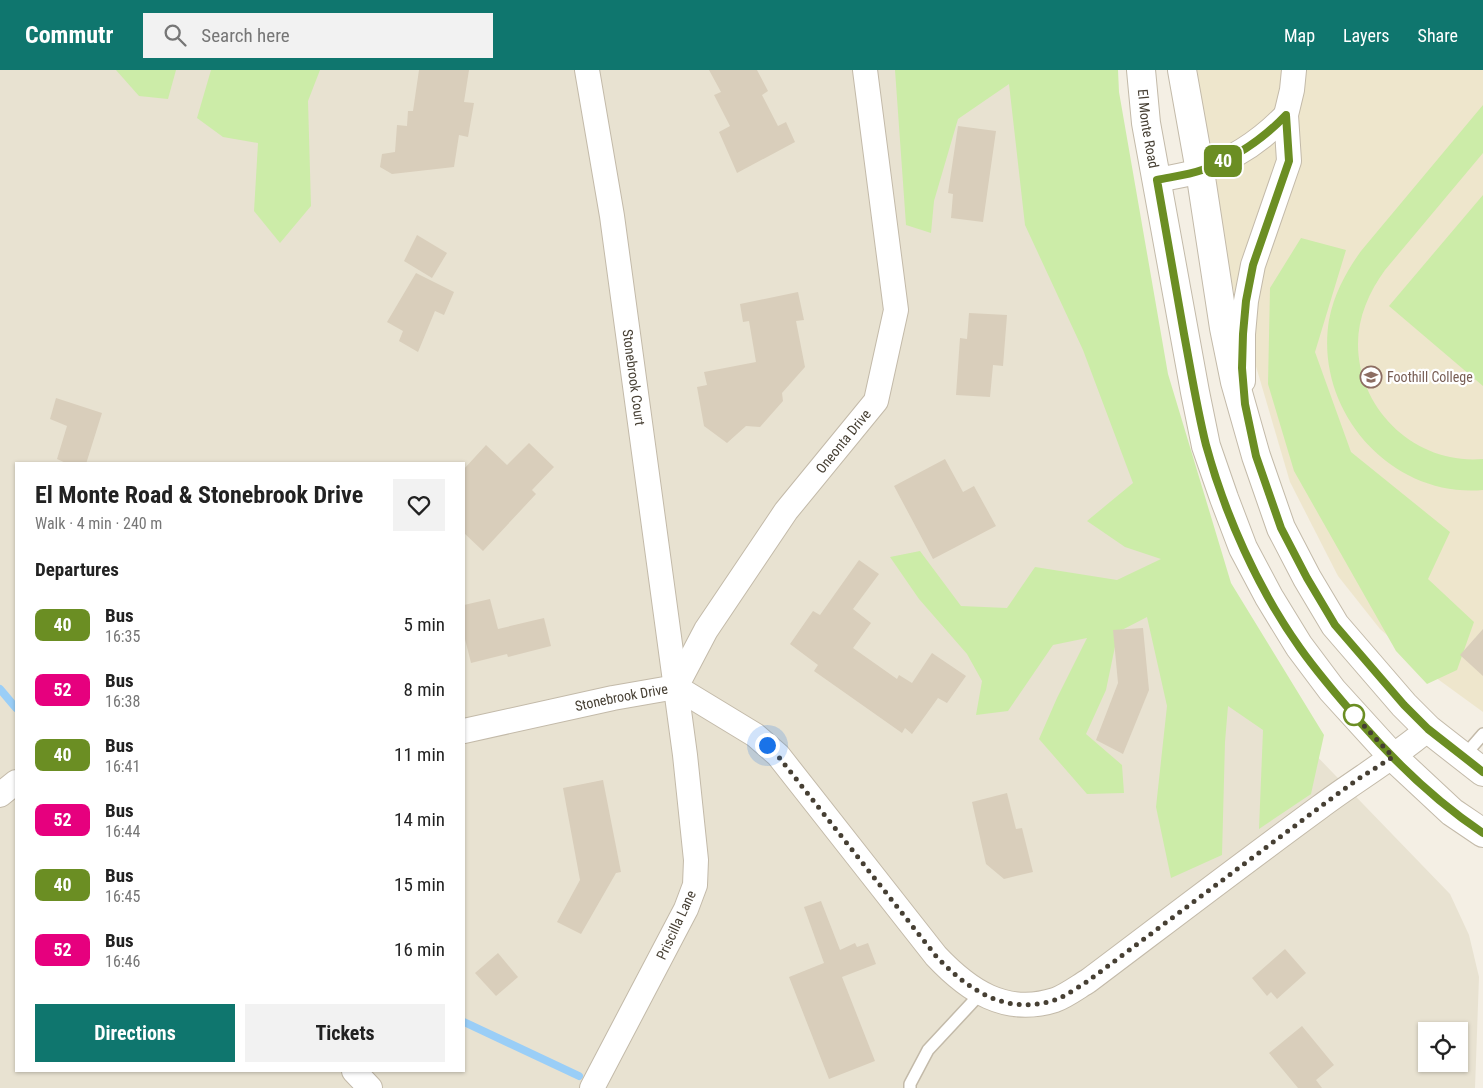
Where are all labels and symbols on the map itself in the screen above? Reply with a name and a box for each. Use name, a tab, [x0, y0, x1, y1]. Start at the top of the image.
street label: El Monte Road	[1135, 88, 1162, 169]
line badge: 40	[1200, 145, 1246, 177]
street label: Stonebrook Court	[619, 328, 648, 426]
school or university icon: Foothill College	[1359, 365, 1383, 389]
place label: Foothill College	[1387, 369, 1473, 385]
street label: Oneonta Drive	[812, 406, 874, 476]
street label: Stonebrook Drive	[573, 680, 669, 714]
unlabelled marker	[1343, 704, 1365, 726]
your location	[755, 733, 780, 758]
street label: Priscilla Lane	[653, 888, 699, 962]

